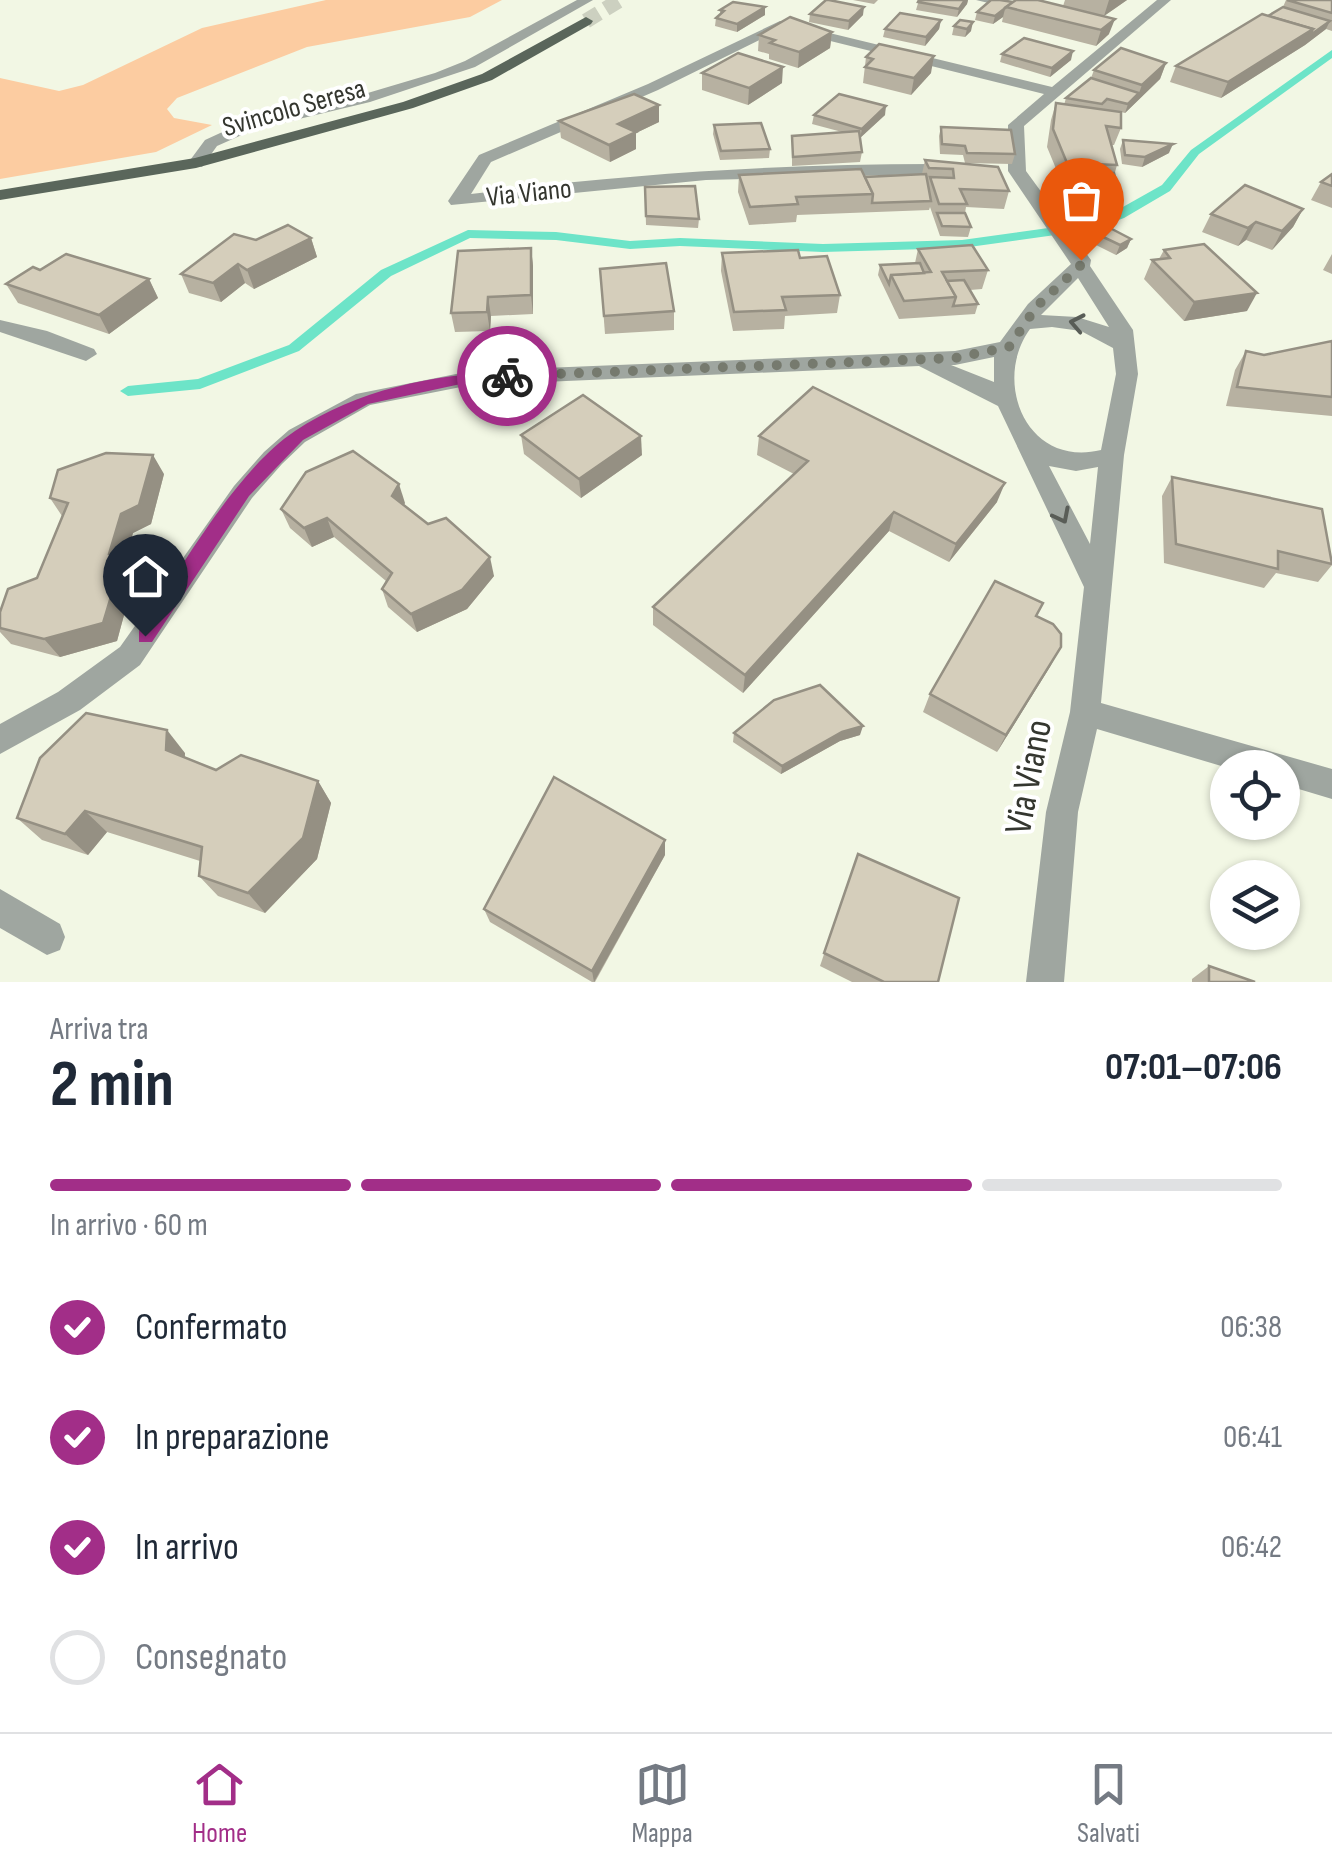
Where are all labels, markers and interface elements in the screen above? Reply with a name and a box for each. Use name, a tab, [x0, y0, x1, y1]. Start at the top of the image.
street label: Svincolo Seresa	[219, 72, 369, 144]
pin	[1039, 158, 1124, 261]
street label: Via Viano	[485, 172, 573, 214]
icon: bag	[1054, 173, 1109, 228]
one-way arrow	[1069, 314, 1086, 335]
courier	[457, 326, 557, 426]
icon: bike	[480, 349, 535, 404]
one-way arrow	[1050, 505, 1069, 523]
pin	[103, 534, 188, 637]
icon: home	[118, 549, 173, 604]
street label: Via Viano	[996, 716, 1062, 838]
map controls	[1210, 750, 1300, 950]
button: locate	[1210, 750, 1300, 840]
button: layers	[1210, 860, 1300, 950]
text: Arriva tra	[50, 1010, 149, 1049]
text: 07:01–07:06	[1105, 1045, 1282, 1090]
text: 2 min	[50, 1047, 174, 1125]
text: In arrivo · 60 m	[50, 1206, 208, 1245]
icon: check	[50, 1300, 105, 1355]
text: Confermato	[135, 1305, 288, 1350]
text: 06:38	[1220, 1308, 1282, 1347]
icon: check	[50, 1410, 105, 1465]
text: In preparazione	[135, 1415, 330, 1460]
text: 06:41	[1223, 1418, 1282, 1457]
icon: check	[50, 1520, 105, 1575]
text: In arrivo	[135, 1525, 239, 1570]
text: 06:42	[1221, 1528, 1282, 1567]
text: Consegnato	[135, 1635, 287, 1680]
tab: Home	[192, 1757, 247, 1850]
tab: Mappa	[631, 1757, 693, 1850]
tab: Salvati	[1077, 1757, 1140, 1850]

